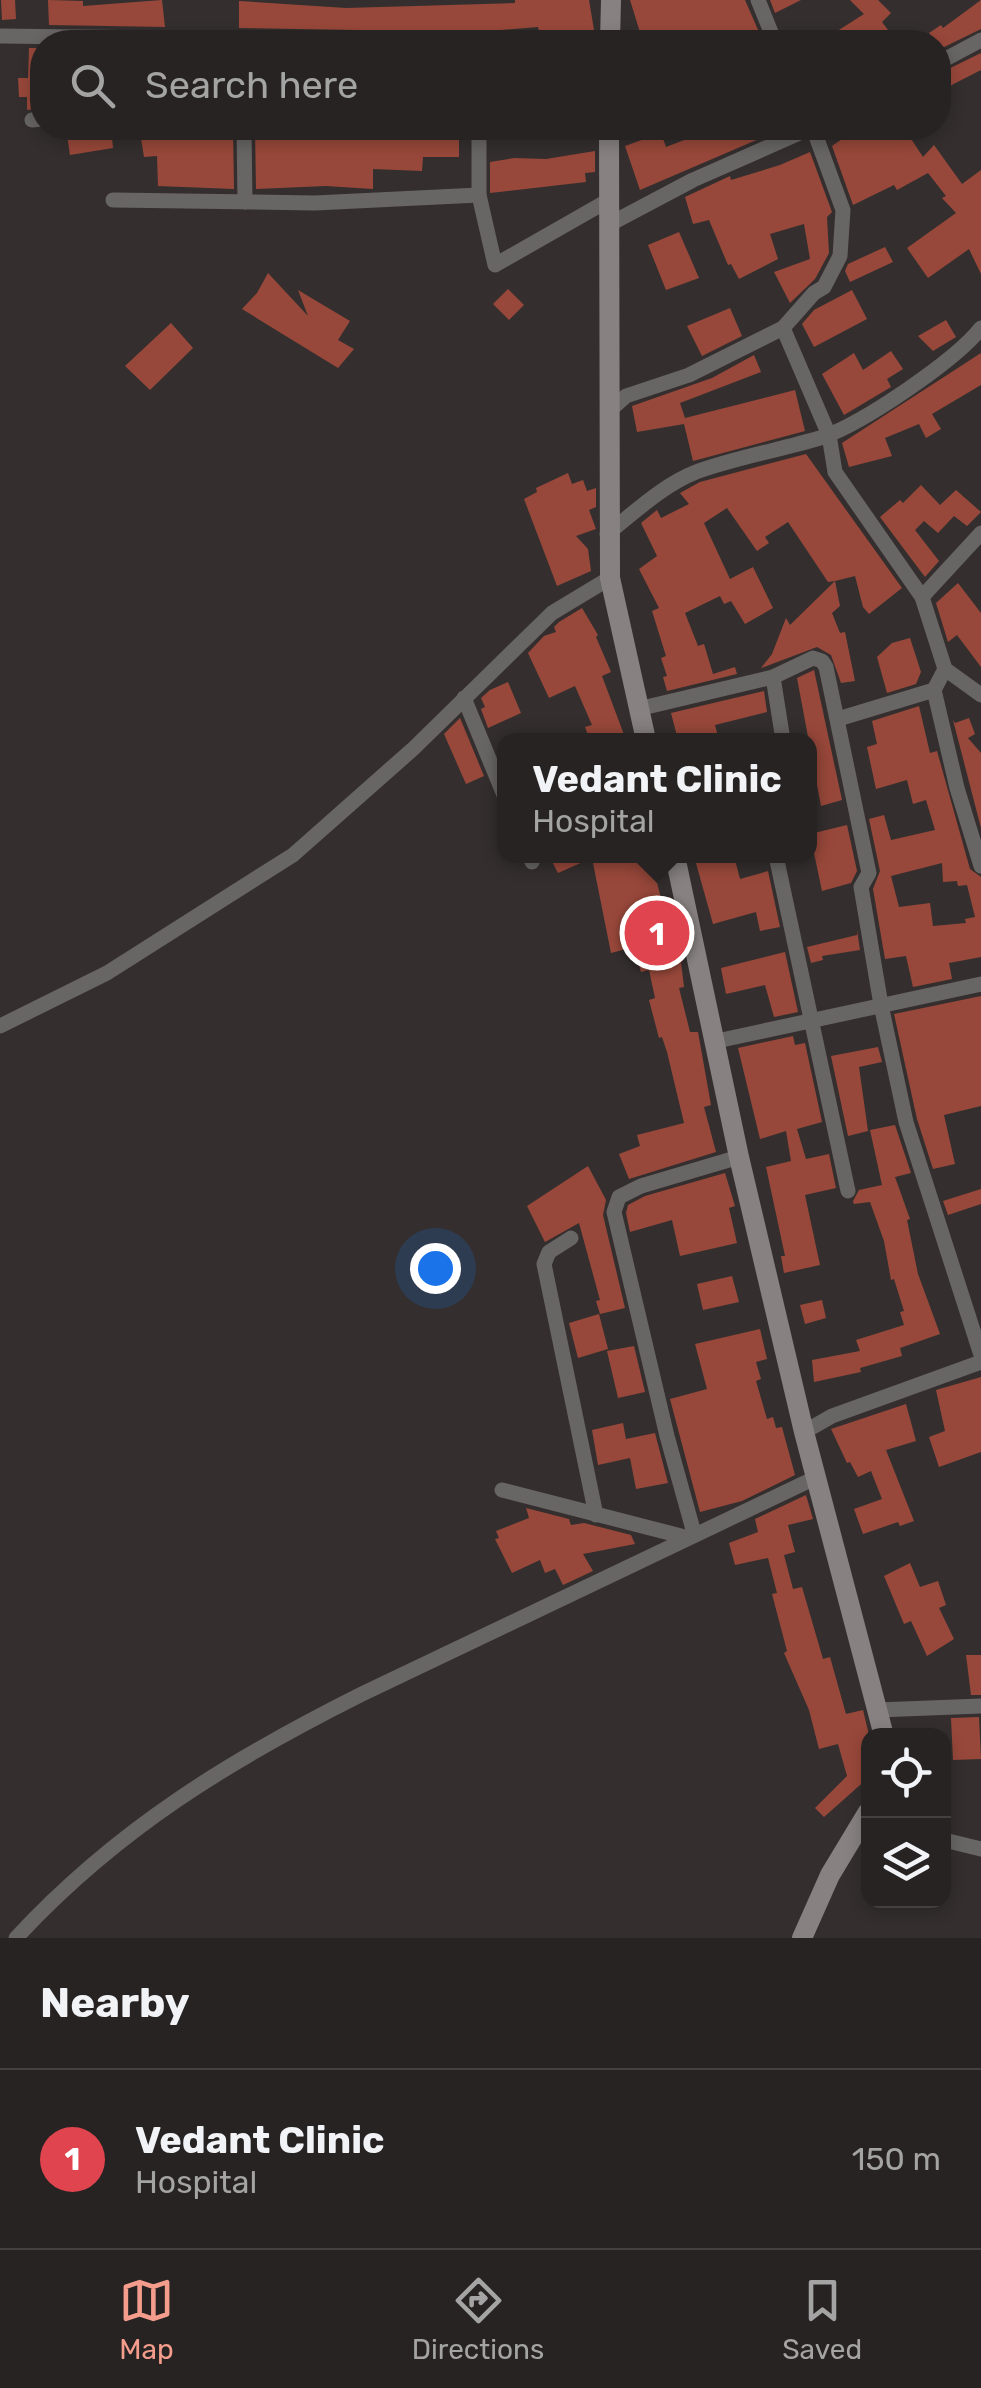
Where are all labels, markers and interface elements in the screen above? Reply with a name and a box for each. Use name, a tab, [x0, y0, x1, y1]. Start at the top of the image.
search box	[30, 30, 951, 140]
icon: search	[65, 58, 120, 113]
text: Search here	[145, 62, 358, 108]
popup	[497, 733, 817, 863]
text: Vedant Clinic	[532, 756, 782, 802]
text: Hospital	[532, 802, 655, 840]
pin: 1	[624, 896, 690, 970]
your location	[410, 1243, 461, 1294]
map controls	[861, 1728, 951, 1908]
button: locate	[861, 1728, 951, 1818]
button: layers	[861, 1818, 951, 1908]
text: Nearby	[40, 1978, 190, 2028]
text: Vedant Clinic	[135, 2117, 384, 2163]
text: 1	[65, 2140, 80, 2178]
text: 150 m	[852, 2140, 941, 2178]
text: Hospital	[135, 2163, 257, 2201]
tab: Map	[119, 2273, 174, 2366]
tab: Directions	[412, 2273, 544, 2366]
tab: Saved	[782, 2273, 862, 2366]

